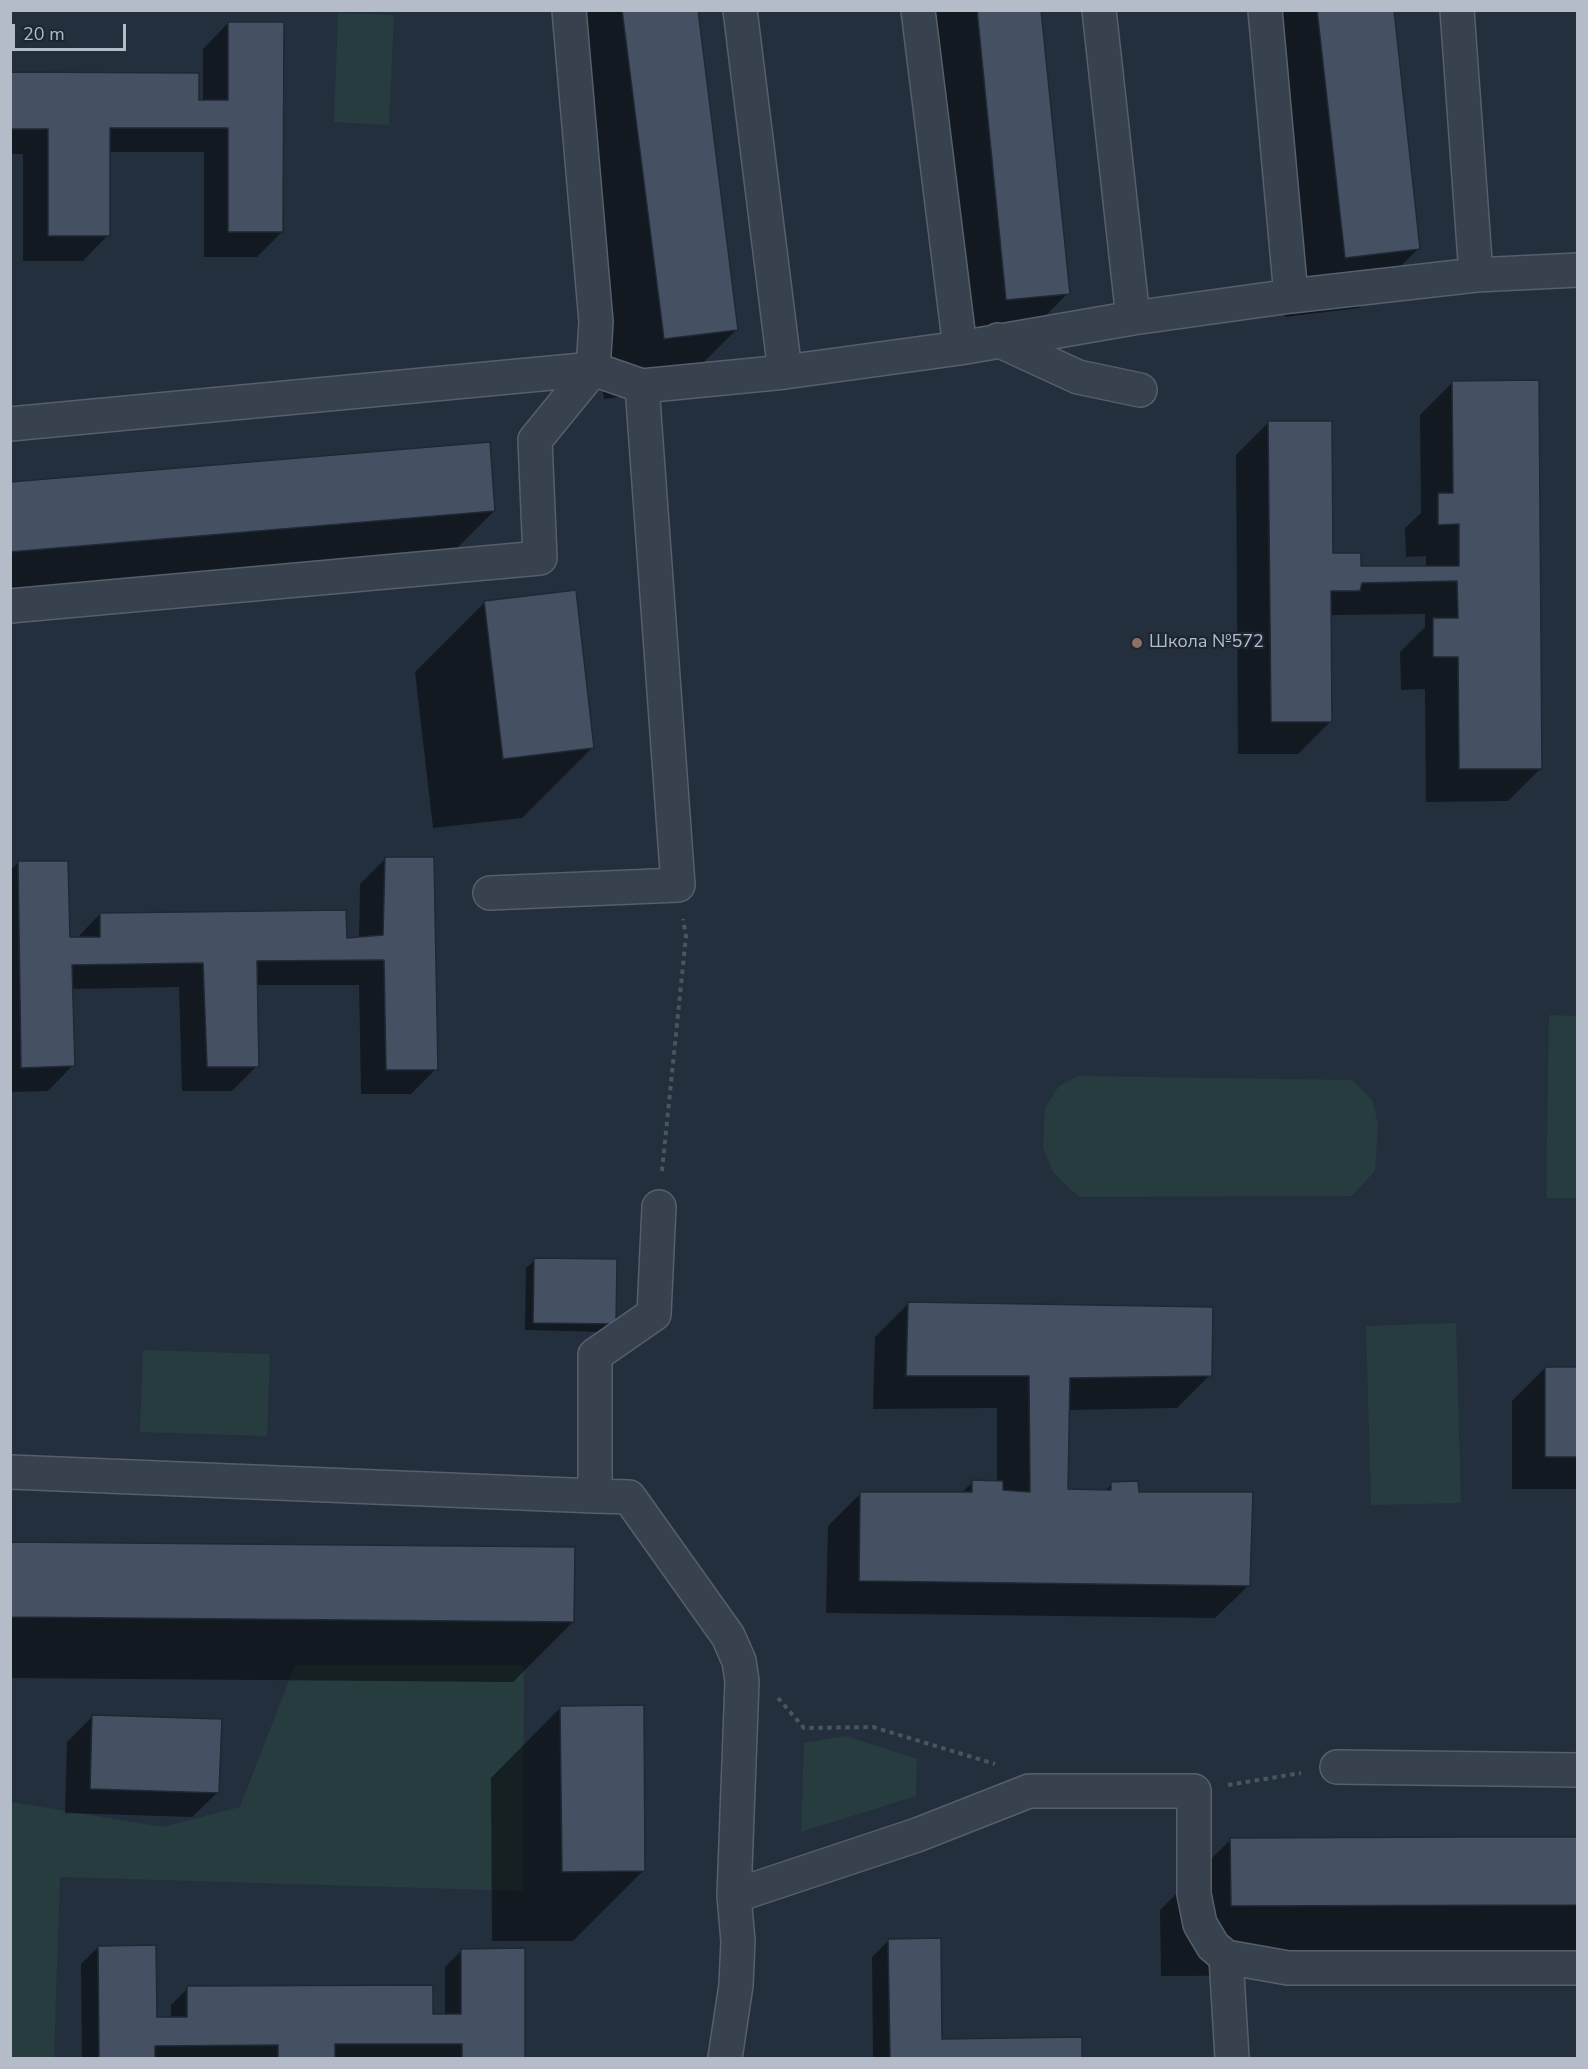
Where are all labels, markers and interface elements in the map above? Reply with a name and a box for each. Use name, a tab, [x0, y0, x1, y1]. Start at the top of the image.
scale bar	[15, 12, 129, 50]
text: 20 m	[23, 22, 65, 46]
place label: Школа №572	[1149, 632, 1264, 654]
marker: Школа №572	[1130, 636, 1144, 650]

